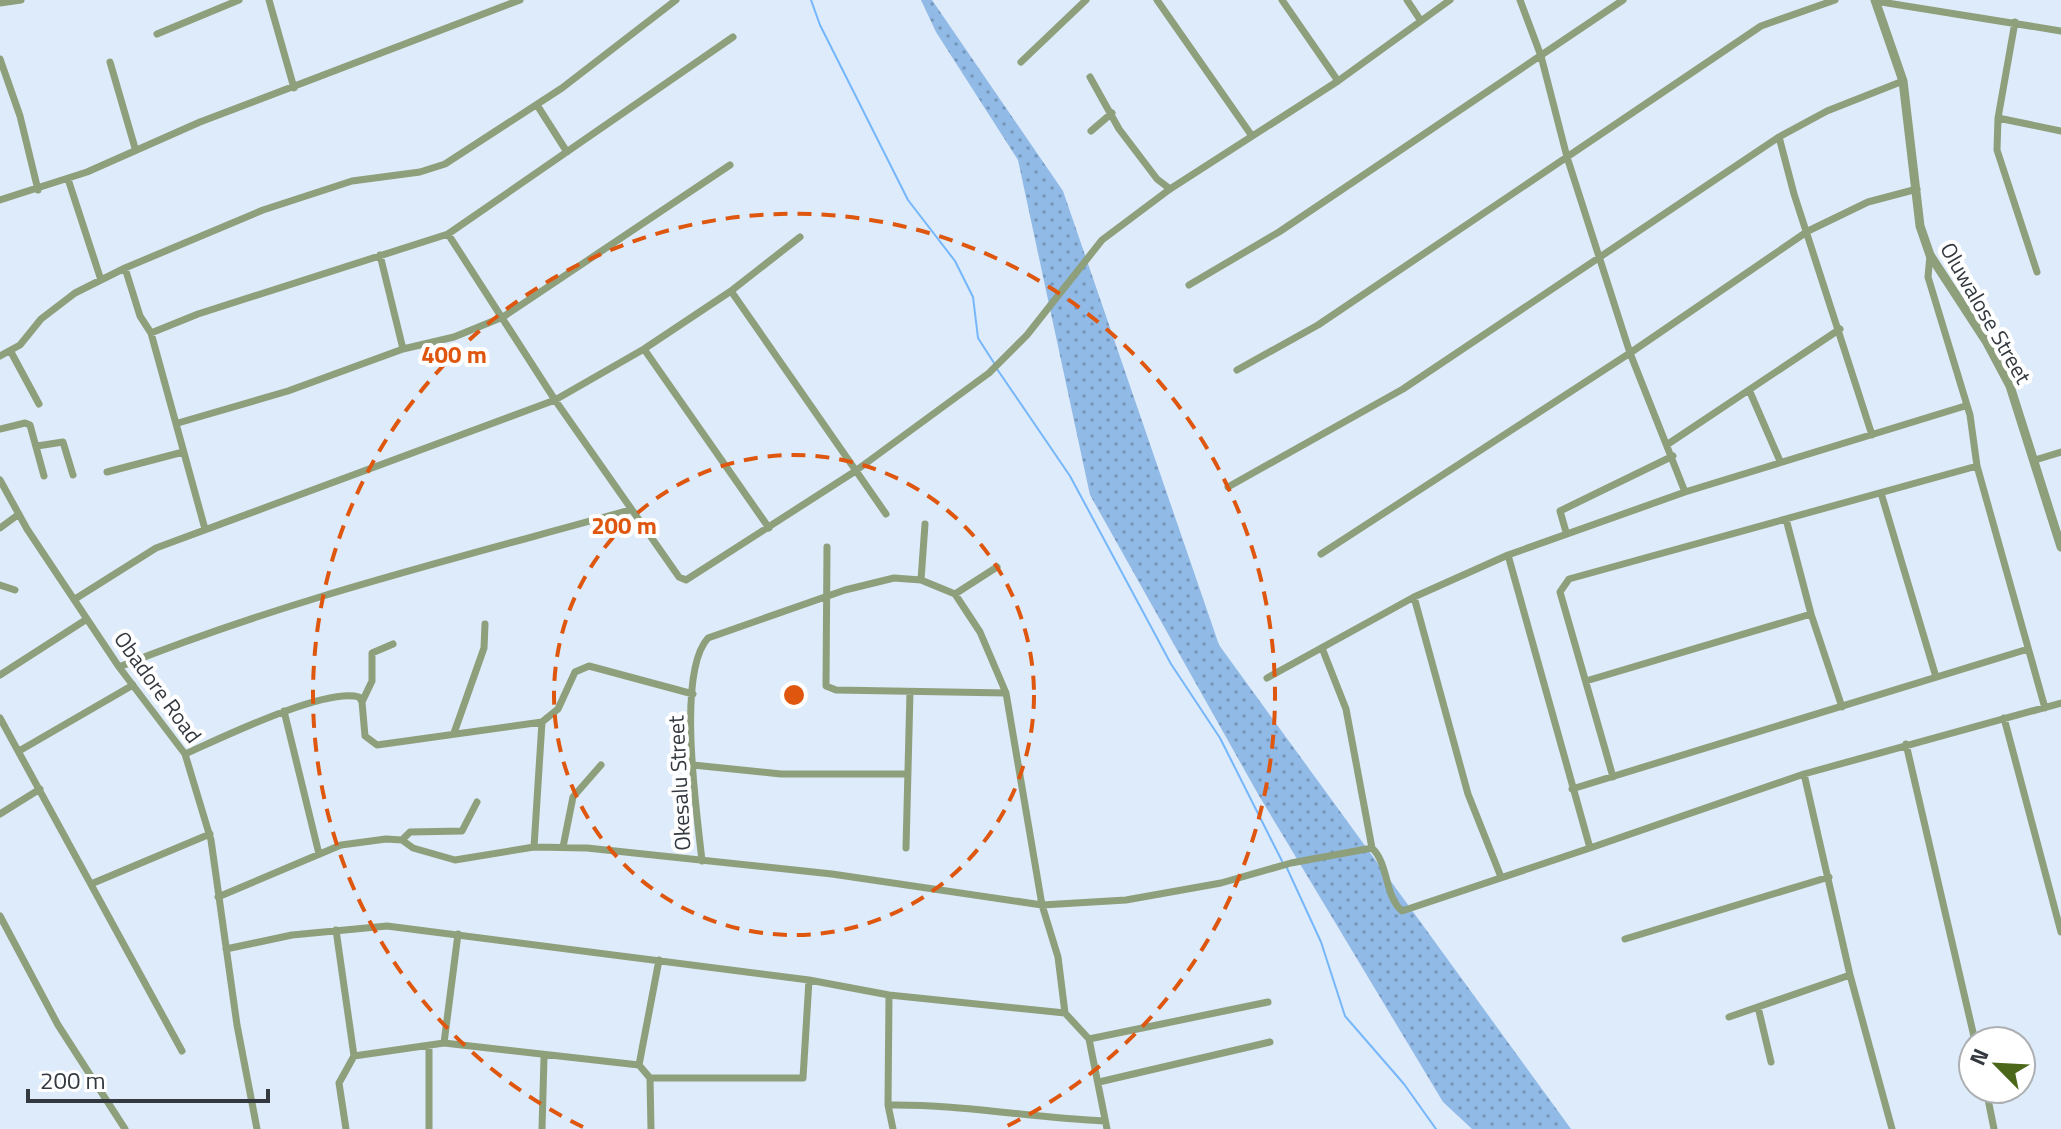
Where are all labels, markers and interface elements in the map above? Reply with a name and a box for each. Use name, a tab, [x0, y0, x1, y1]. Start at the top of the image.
street label: Oluwalose Street	[1932, 236, 2040, 390]
text: 400 m	[421, 336, 487, 372]
text: 200 m	[591, 507, 657, 543]
street label: Obadore Road	[106, 624, 210, 750]
centre of rings	[780, 681, 808, 709]
street label: Okesalu Street	[658, 714, 700, 852]
north arrow	[1957, 1025, 2037, 1105]
text: N	[1960, 1043, 1997, 1071]
scale bar	[28, 1053, 268, 1103]
text: 200 m	[40, 1062, 106, 1098]

